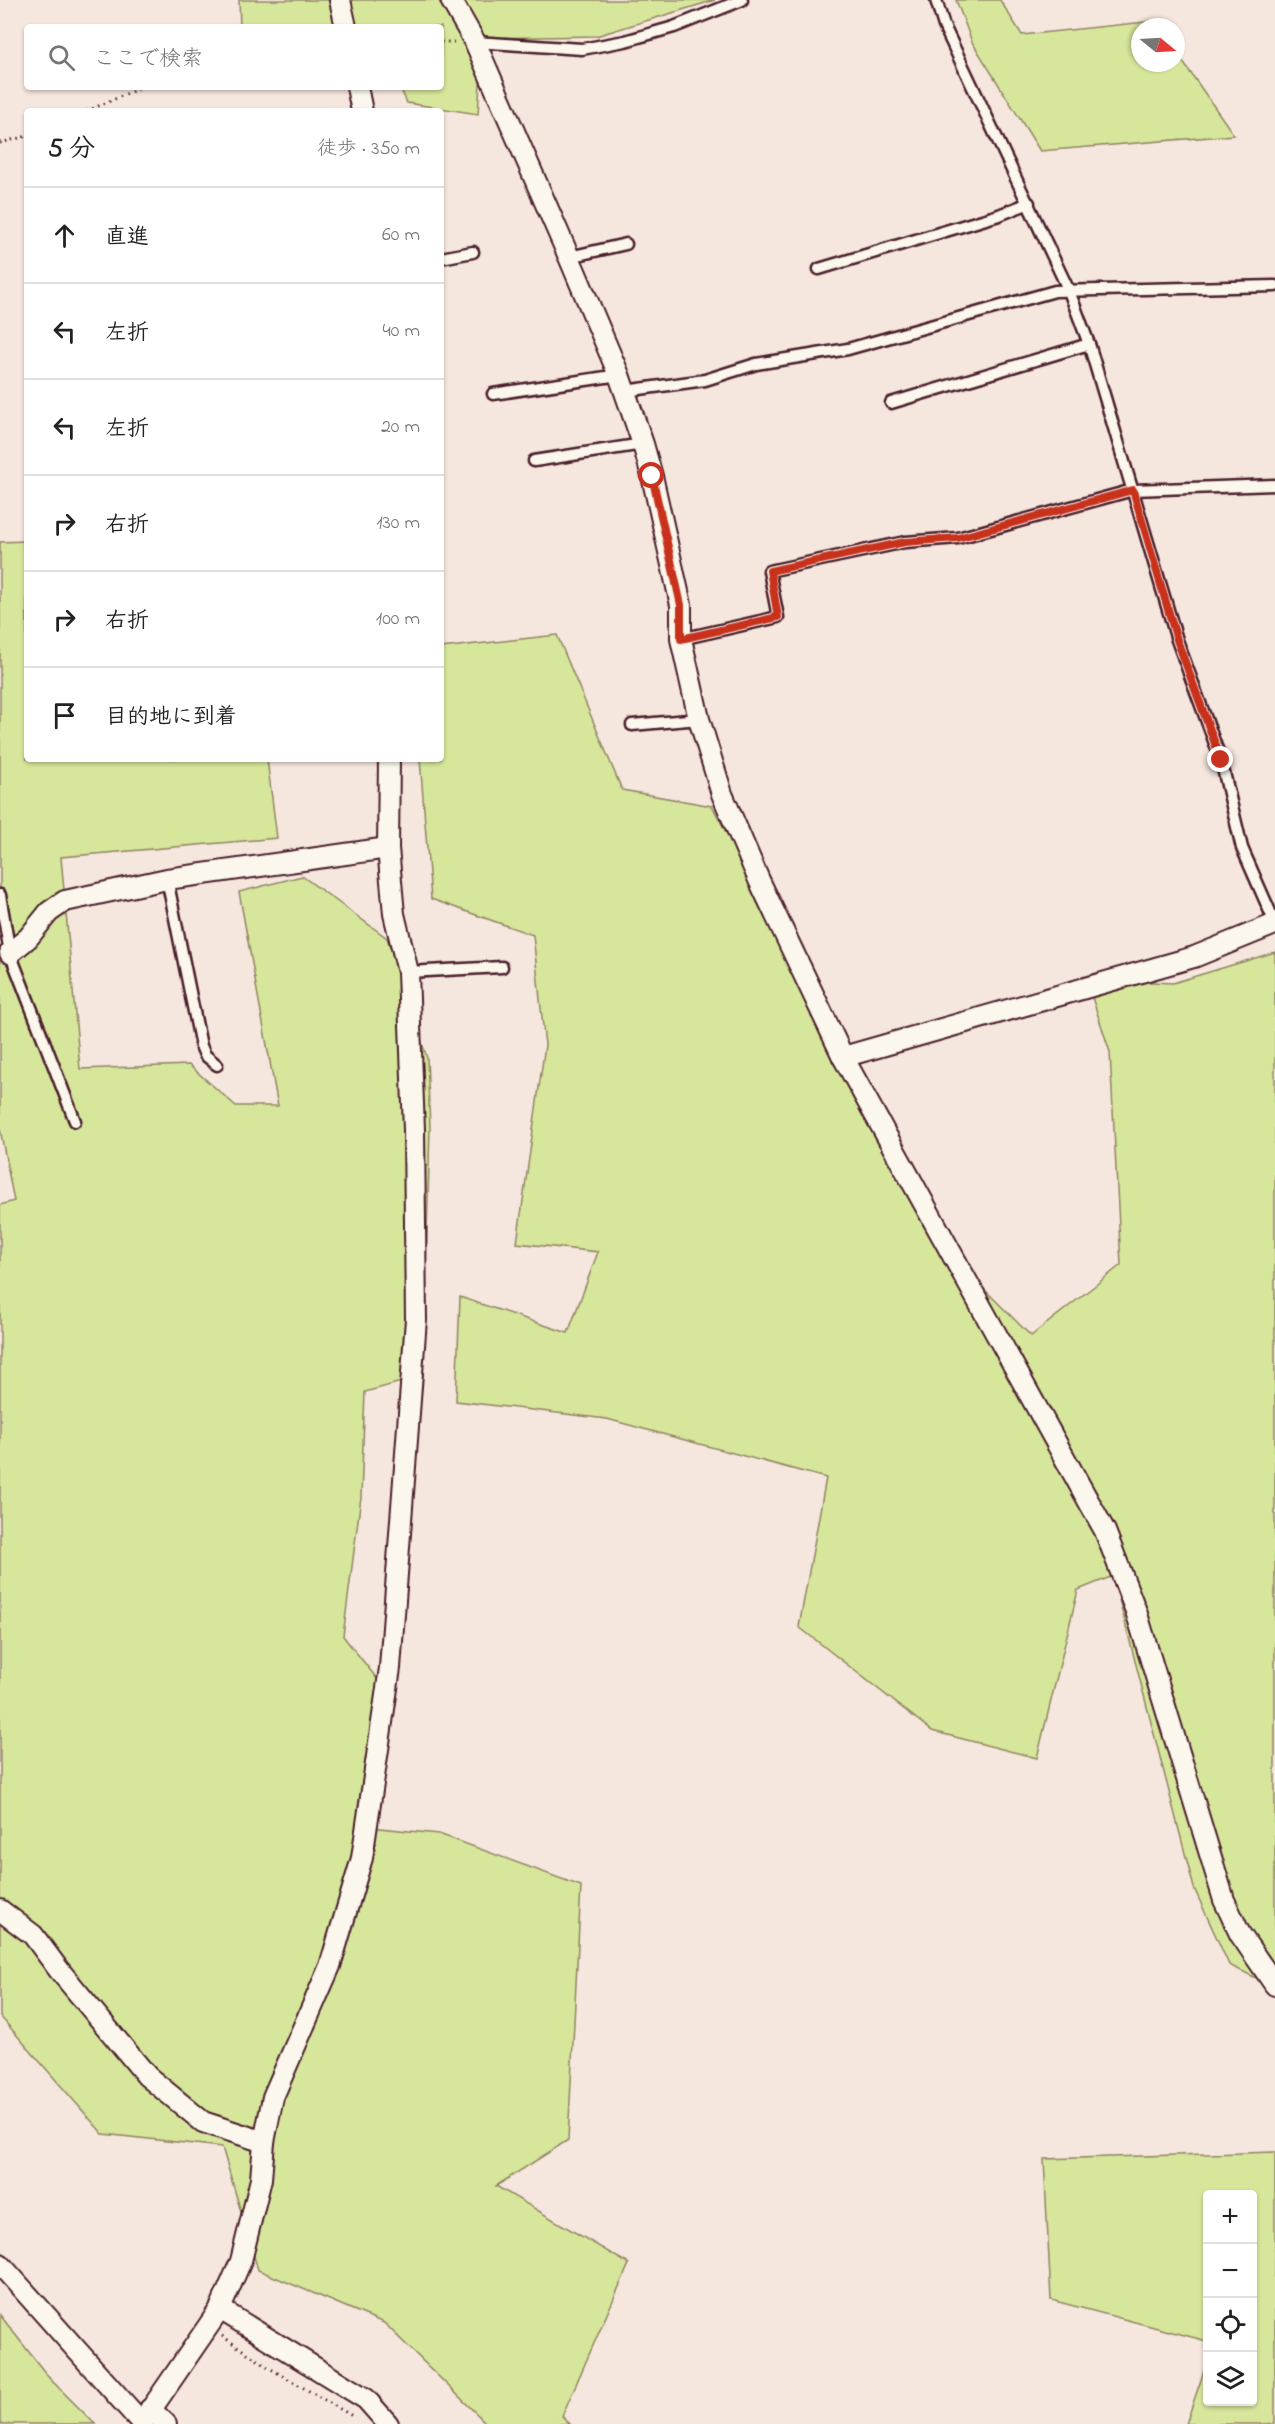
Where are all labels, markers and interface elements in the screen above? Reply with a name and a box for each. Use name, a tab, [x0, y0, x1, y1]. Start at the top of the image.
north arrow	[1131, 18, 1185, 72]
search box	[24, 24, 444, 90]
icon: search	[45, 41, 78, 74]
text: ここで検索	[93, 44, 203, 76]
text: 5 分	[48, 131, 95, 169]
text: 徒歩 · 350 m	[317, 135, 420, 164]
icon: ahead	[48, 219, 81, 252]
text: 60 m	[382, 221, 420, 250]
text: 直進	[105, 222, 149, 254]
icon: left	[48, 315, 81, 348]
text: 40 m	[383, 317, 420, 346]
text: 左折	[105, 318, 149, 350]
icon: left	[48, 411, 81, 444]
text: 20 m	[381, 413, 420, 442]
text: 左折	[105, 414, 149, 446]
route start	[638, 462, 664, 488]
icon: right	[48, 507, 81, 540]
text: 130 m	[376, 509, 420, 538]
text: 右折	[105, 510, 149, 542]
icon: right	[48, 603, 81, 636]
text: 100 m	[376, 605, 420, 634]
text: 右折	[105, 606, 149, 638]
icon: arrive	[48, 699, 81, 732]
text: 目的地に到着	[105, 702, 237, 734]
route end	[1207, 746, 1233, 772]
map controls	[1203, 2190, 1257, 2406]
button: +	[1203, 2190, 1257, 2244]
button: −	[1203, 2244, 1257, 2298]
button: locate	[1203, 2298, 1257, 2352]
button: layers	[1203, 2352, 1257, 2406]

